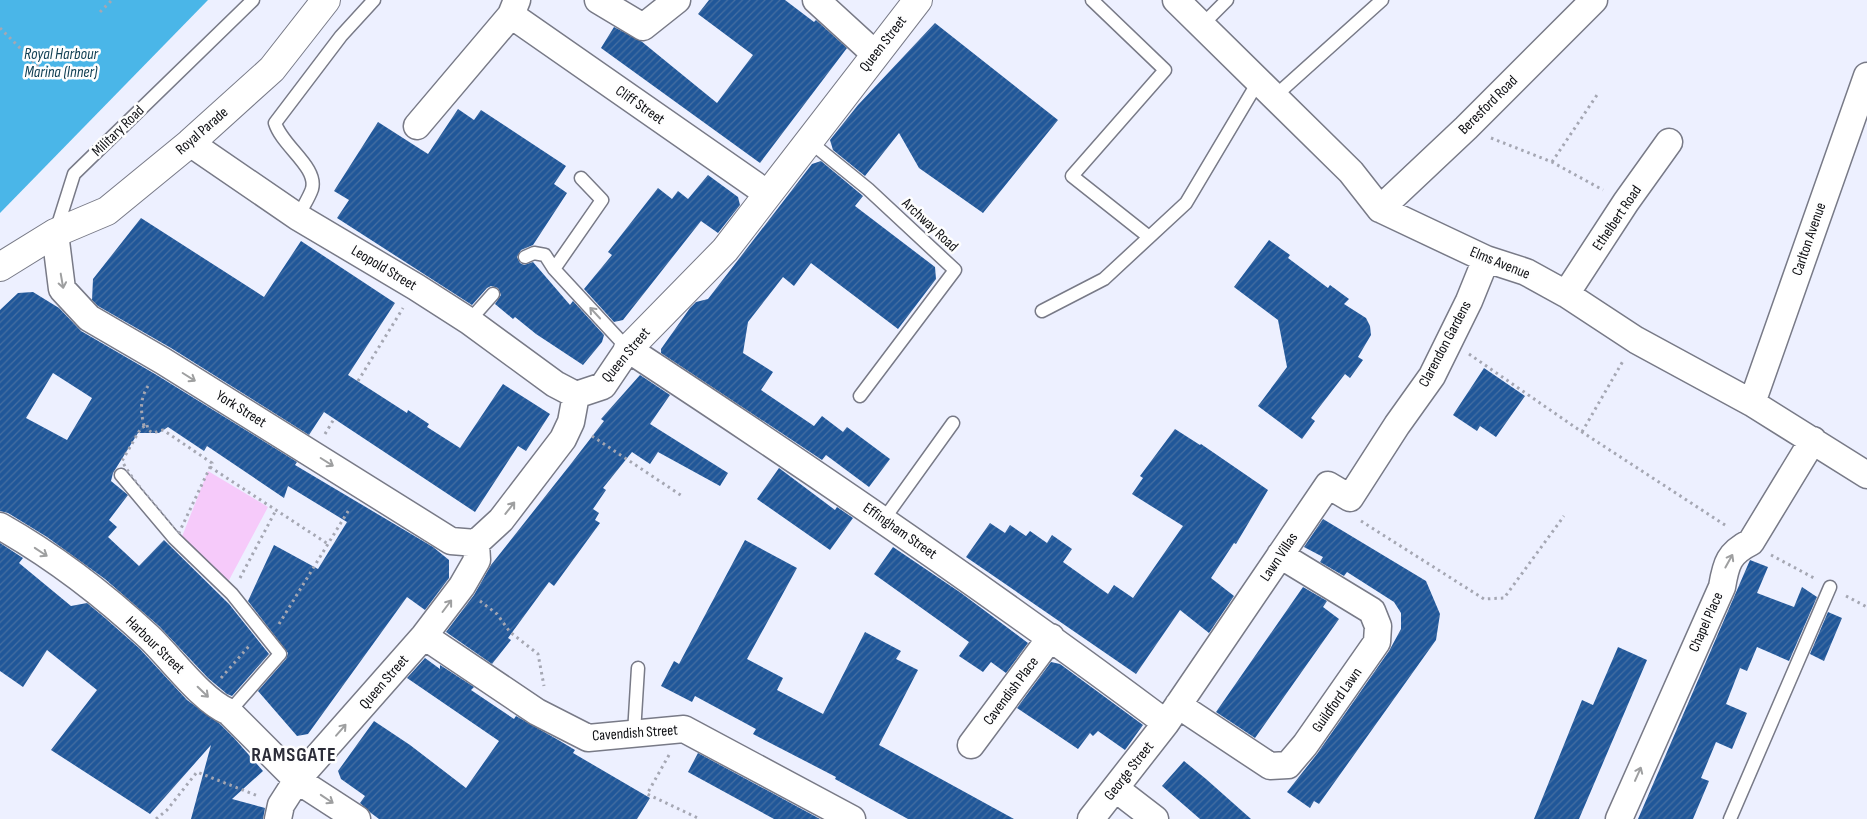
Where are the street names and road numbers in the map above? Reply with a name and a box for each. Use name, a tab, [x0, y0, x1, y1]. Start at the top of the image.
street label: Queen Street	[855, 12, 911, 76]
street label: Beresford Road	[1454, 71, 1522, 139]
street label: Cliff Street	[612, 81, 669, 129]
street label: Military Road	[88, 101, 148, 161]
street label: Royal Parade	[172, 103, 232, 159]
street label: Ethelbert Road	[1588, 182, 1646, 254]
street label: Archway Road	[897, 193, 962, 256]
street label: Carlton Avenue	[1788, 200, 1830, 278]
street label: Leopold Street	[348, 241, 421, 295]
street label: Elms Avenue	[1467, 242, 1533, 284]
street label: Clarendon Gardens	[1414, 298, 1476, 390]
street label: Queen Street	[597, 323, 655, 386]
street label: York Street	[212, 386, 270, 432]
street label: Effingham Street	[859, 499, 941, 564]
street label: Lawn Villas	[1256, 529, 1302, 585]
street label: Chapel Place	[1684, 589, 1728, 655]
street label: Harbour Street	[122, 612, 189, 678]
street label: Queen Street	[355, 650, 413, 713]
street label: Cavendish Place	[979, 653, 1043, 729]
street label: Guildford Lawn	[1308, 664, 1366, 736]
street label: Cavendish Street	[592, 721, 679, 745]
street label: George Street	[1100, 737, 1158, 804]

